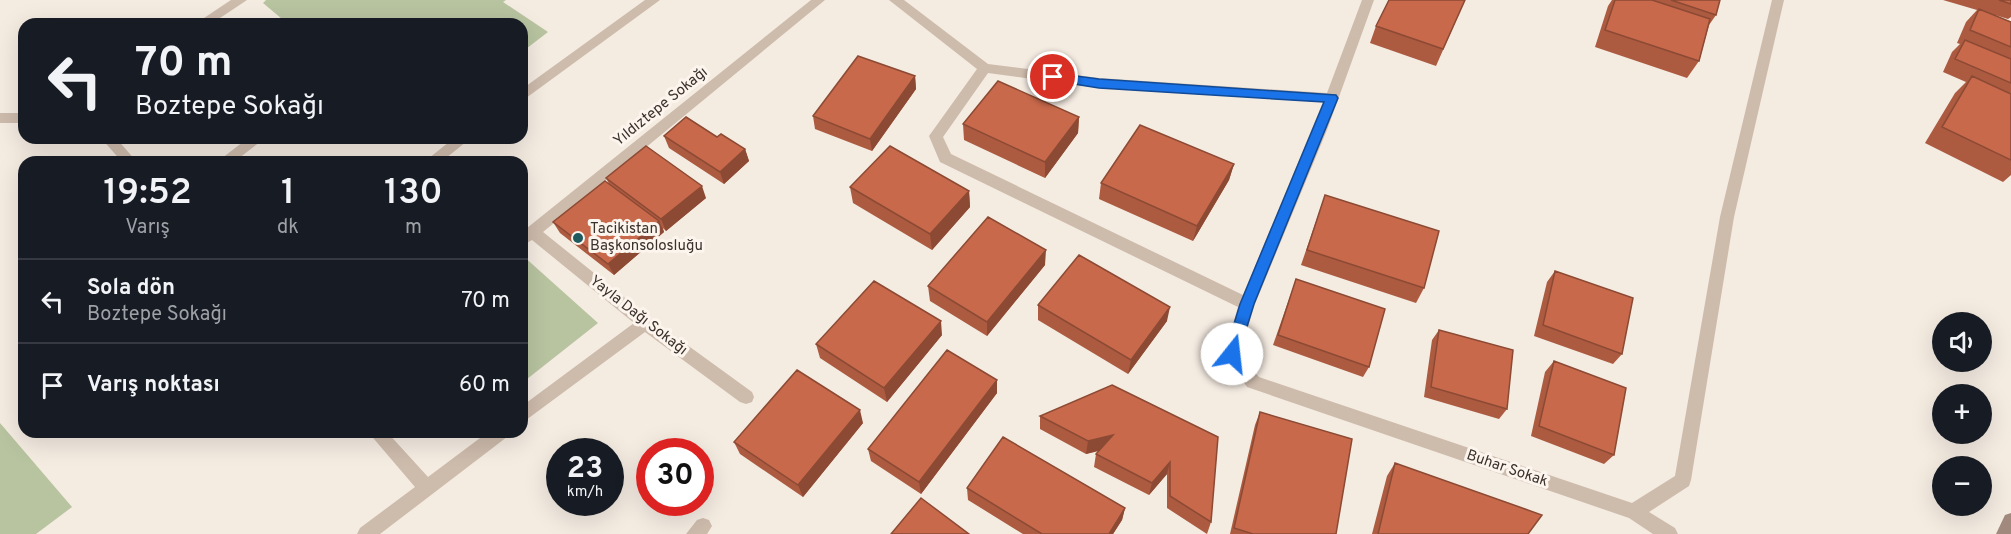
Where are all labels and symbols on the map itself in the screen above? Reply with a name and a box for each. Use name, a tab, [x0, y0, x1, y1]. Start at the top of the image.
pin	[1027, 51, 1078, 102]
street label: Yıldıztepe Sokağı	[610, 63, 712, 151]
place label: Tacikistan Başkonsolosluğu	[590, 220, 703, 256]
marker: Tacikistan Başkonsolosluğu	[571, 231, 585, 245]
street label: Yayla Dağı Sokağı	[585, 272, 691, 360]
position arrow	[1200, 322, 1264, 386]
speed limit sign: 30	[636, 438, 714, 516]
street label: Buhar Sokak	[1464, 446, 1550, 492]

